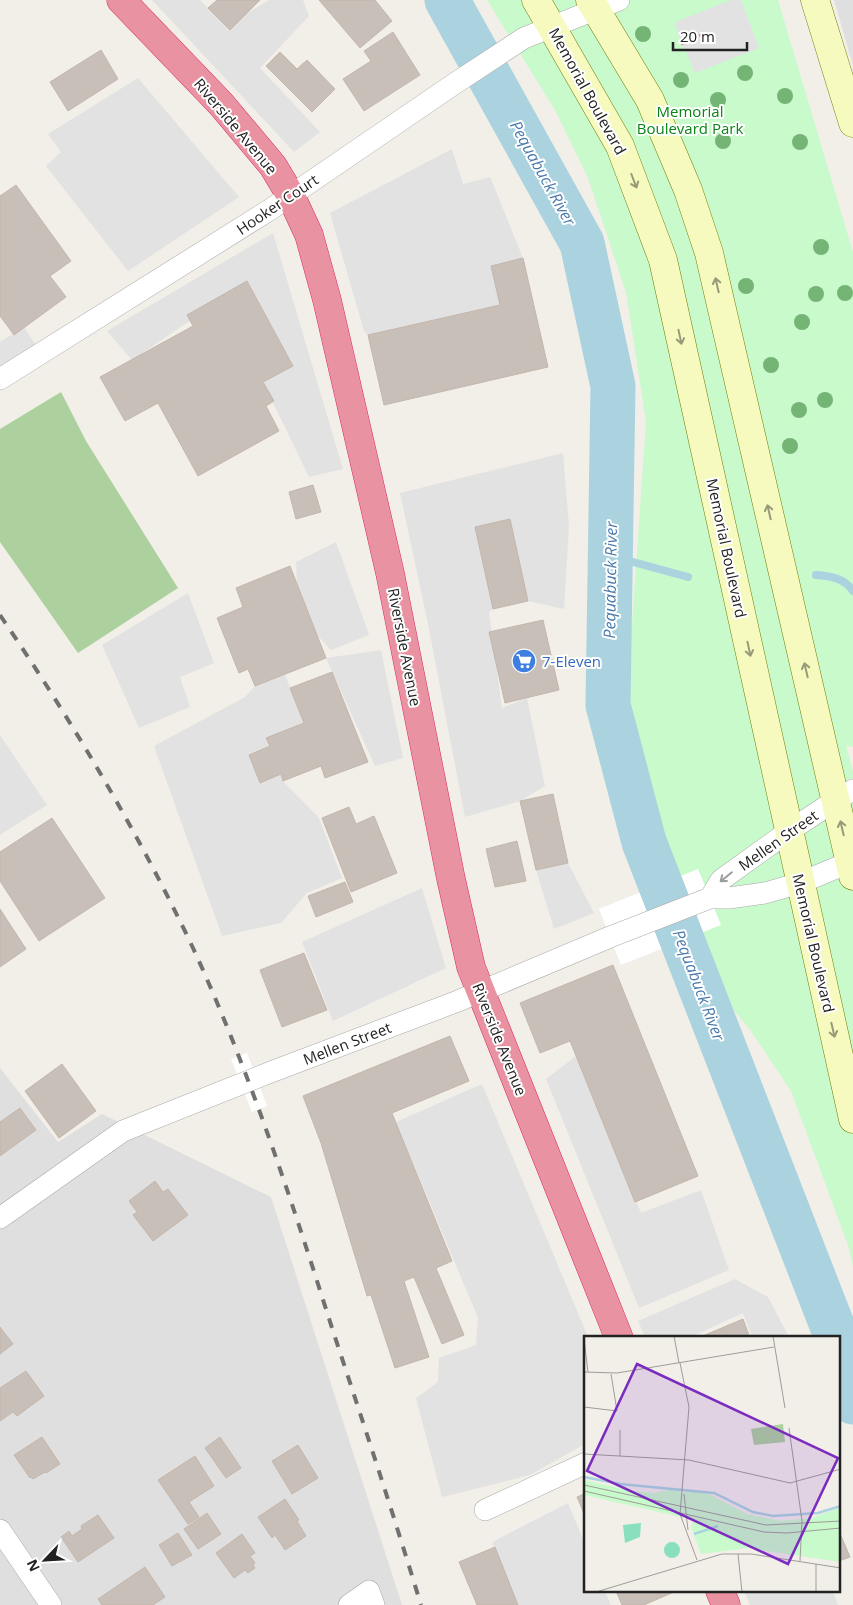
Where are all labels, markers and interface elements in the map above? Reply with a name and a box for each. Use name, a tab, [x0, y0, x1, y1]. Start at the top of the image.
scale bar	[673, 20, 747, 52]
street label: Memorial Boulevard	[545, 24, 631, 158]
text: 20 m	[680, 26, 715, 46]
street label: Riverside Avenue	[190, 74, 282, 178]
park label: Memorial Boulevard Park	[637, 101, 743, 138]
water label: Pequabuck River	[505, 116, 581, 230]
street label: Hooker Court	[232, 169, 322, 239]
one-way arrow	[630, 173, 639, 189]
one-way arrow	[712, 278, 721, 294]
one-way arrow	[676, 328, 685, 344]
street label: Memorial Boulevard	[702, 476, 752, 620]
one-way arrow	[764, 504, 773, 520]
water label: Pequabuck River	[598, 521, 622, 639]
street label: Riverside Avenue	[384, 586, 426, 708]
one-way arrow	[745, 641, 754, 657]
supermarket icon: 7-Eleven	[511, 648, 537, 674]
place label: 7-Eleven	[542, 651, 601, 671]
one-way arrow	[801, 662, 810, 678]
street label: Mellen Street	[734, 805, 822, 875]
one-way arrow	[837, 821, 846, 837]
one-way arrow	[720, 871, 733, 882]
street label: Memorial Boulevard	[788, 872, 840, 1014]
water label: Pequabuck River	[668, 926, 730, 1044]
street label: Riverside Avenue	[468, 980, 532, 1098]
street label: Mellen Street	[300, 1017, 394, 1069]
one-way arrow	[829, 1021, 838, 1037]
inset map	[584, 1336, 840, 1592]
north arrow	[20, 1535, 70, 1585]
text: N	[22, 1557, 44, 1575]

